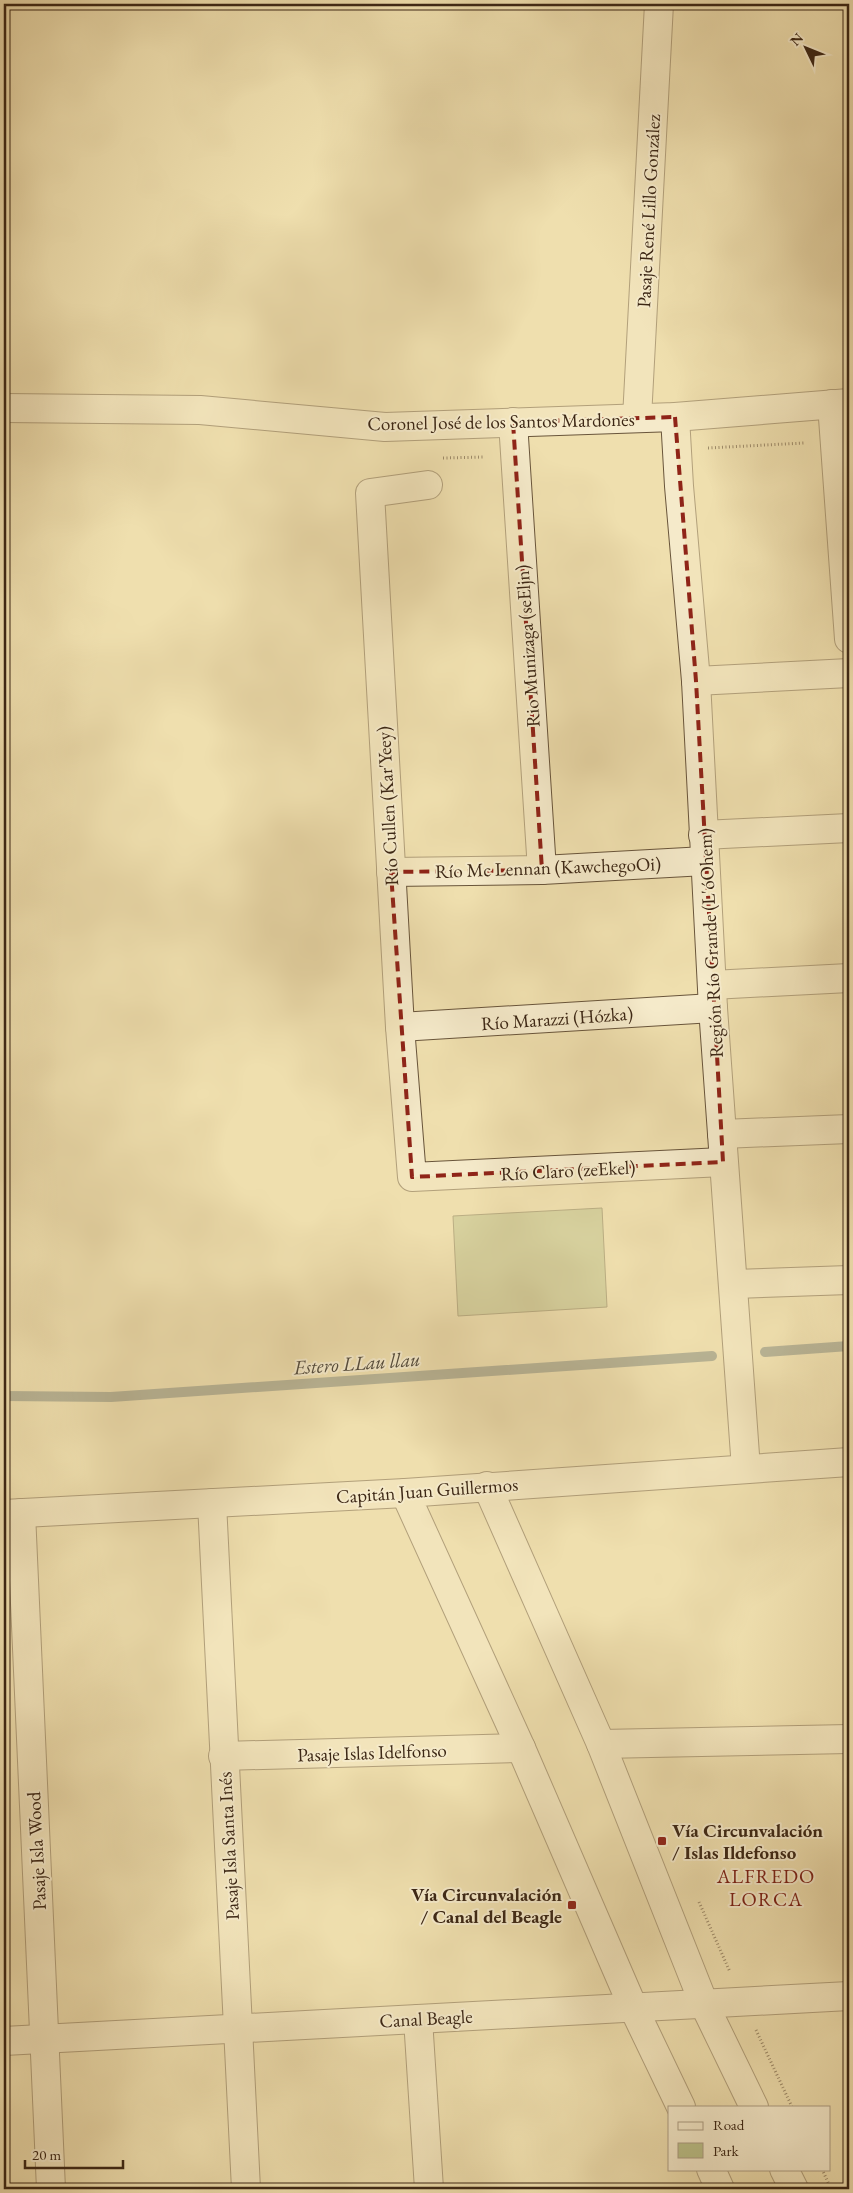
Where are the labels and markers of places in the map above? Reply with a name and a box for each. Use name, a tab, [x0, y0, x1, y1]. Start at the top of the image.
place label: Vía Circunvalación / Islas Ildefonso	[672, 1818, 823, 1865]
marker: Vía Circunvalación / Islas Ildefonso	[656, 1835, 668, 1847]
place label: Vía Circunvalación / Canal del Beagle	[411, 1882, 562, 1929]
marker: Vía Circunvalación / Canal del Beagle	[566, 1899, 578, 1911]

